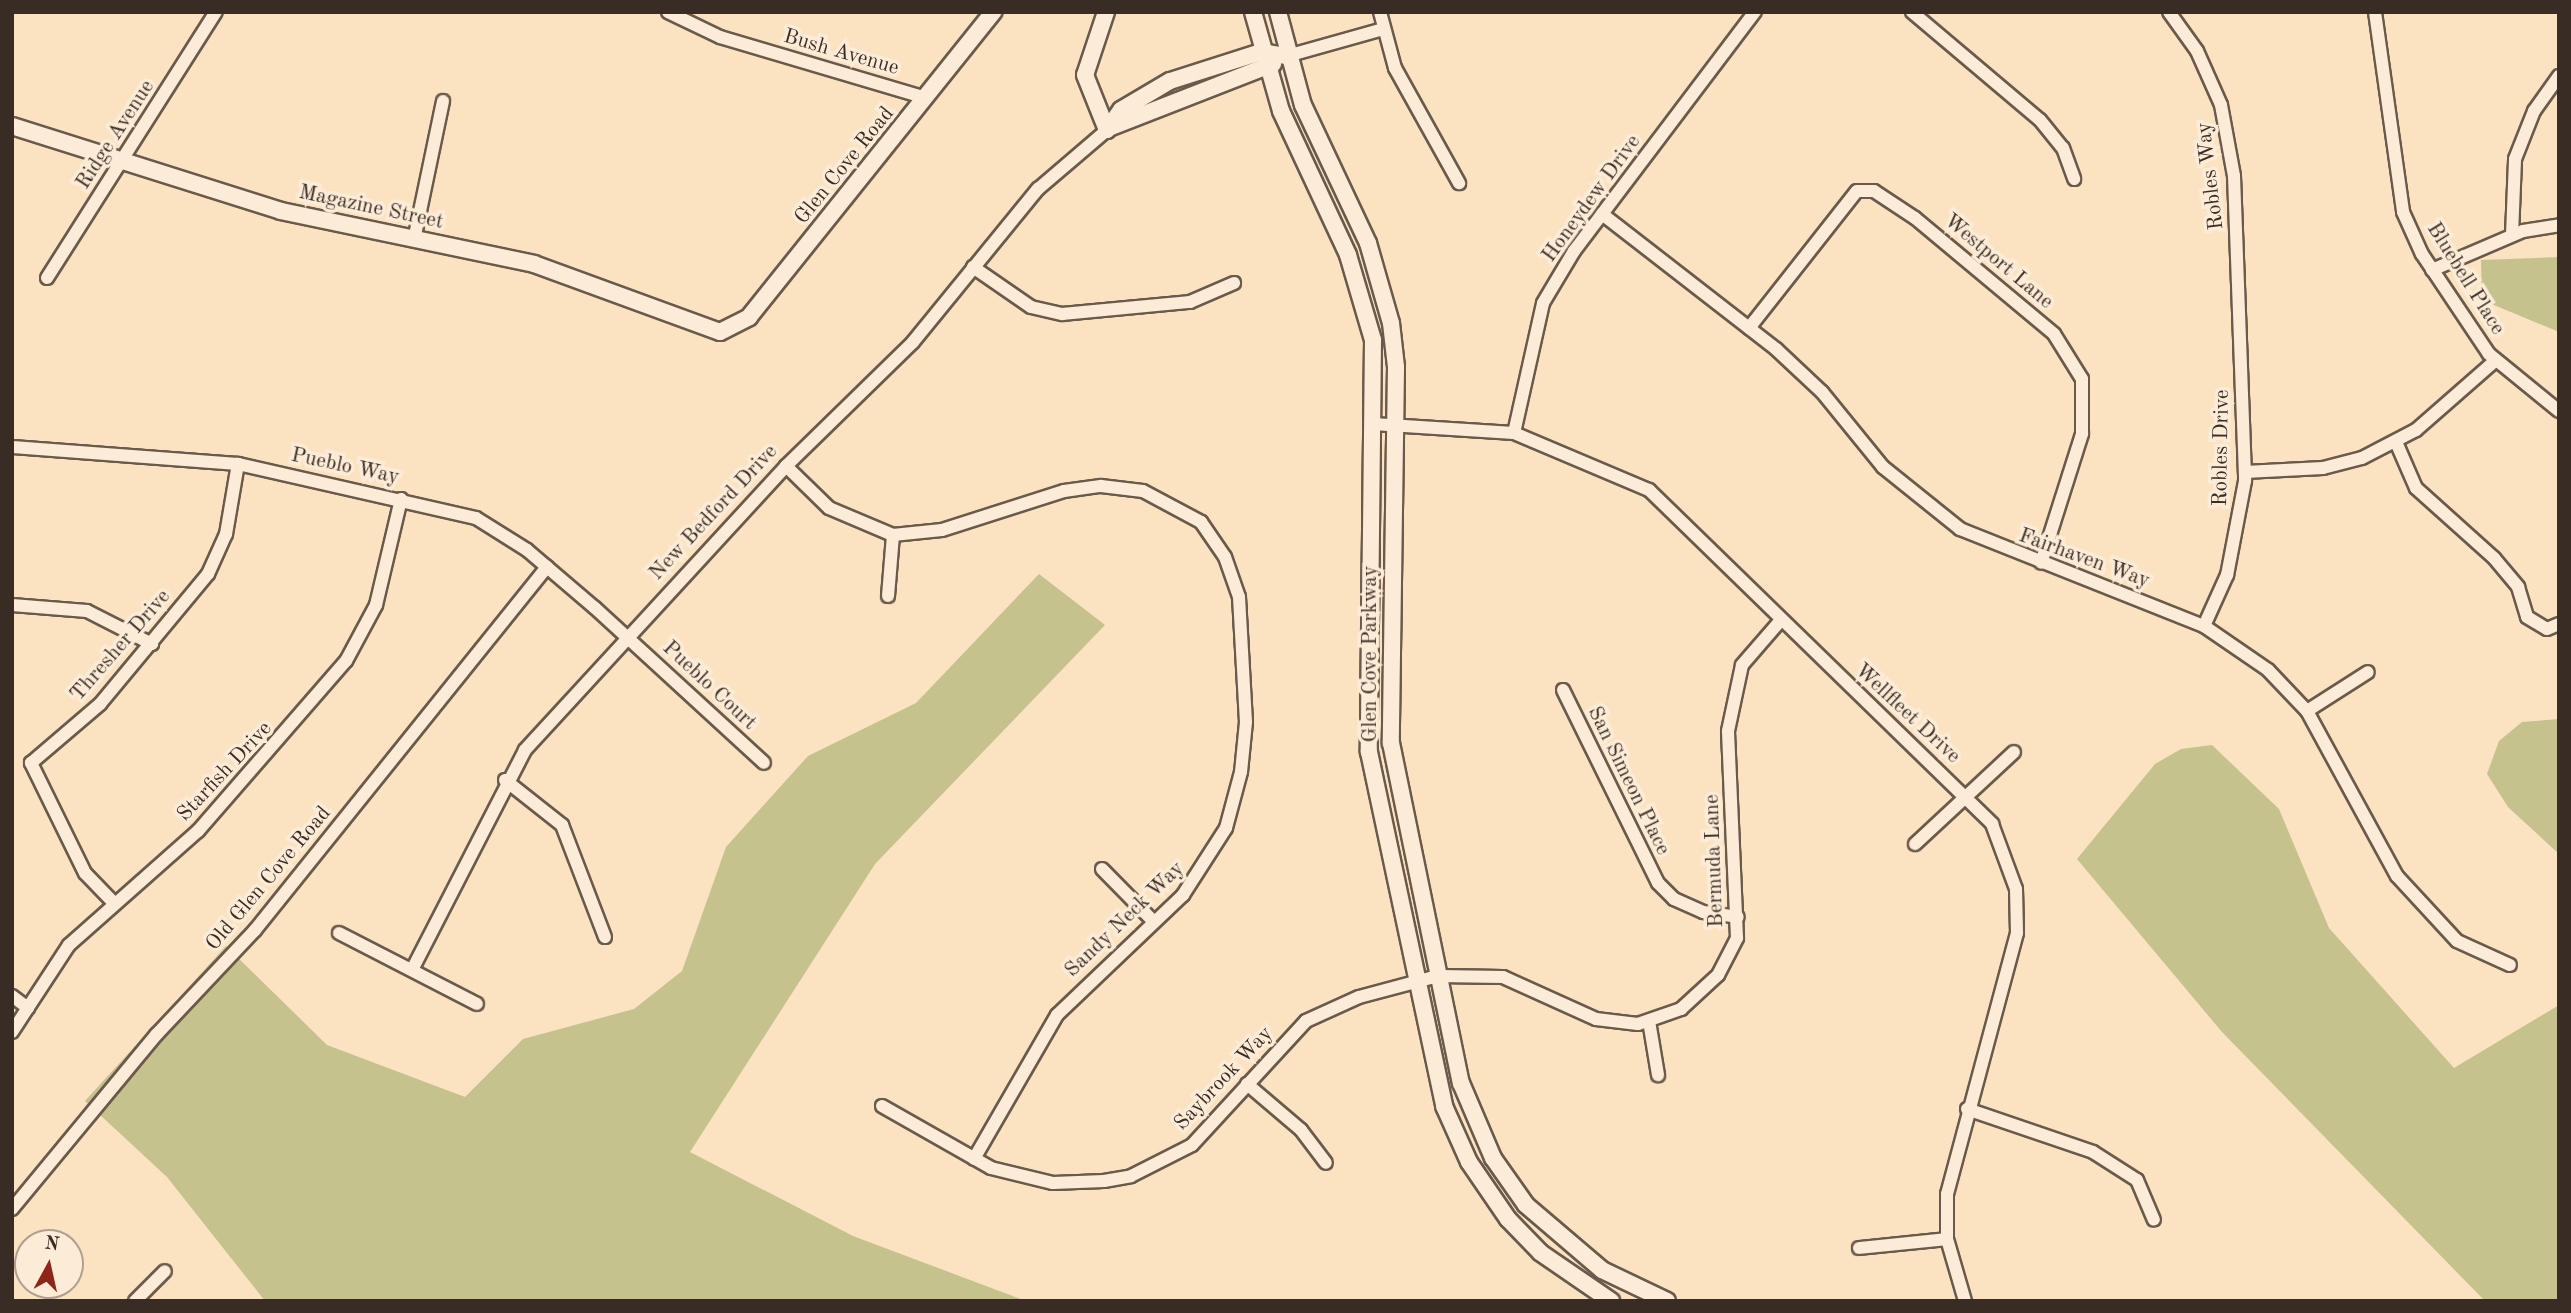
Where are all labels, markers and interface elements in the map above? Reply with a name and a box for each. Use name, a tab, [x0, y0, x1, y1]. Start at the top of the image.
street label: Bush Avenue	[780, 25, 902, 81]
street label: Ridge Avenue	[71, 76, 161, 194]
street label: Glen Cove Road	[790, 102, 900, 230]
street label: Robles Way	[2192, 121, 2230, 231]
street label: Honeydew Drive	[1537, 130, 1647, 268]
street label: Magazine Street	[296, 180, 446, 236]
street label: Westport Lane	[1938, 209, 2058, 315]
street label: Bluebell Place	[2420, 218, 2510, 340]
street label: Robles Drive	[2208, 389, 2236, 507]
street label: New Bedford Drive	[645, 440, 783, 586]
street label: Pueblo Way	[289, 443, 401, 491]
street label: Fairhaven Way	[2015, 524, 2153, 594]
street label: Glen Cove Parkway	[1358, 566, 1384, 742]
street label: Thresher Drive	[66, 585, 176, 707]
street label: Pueblo Court	[657, 636, 761, 736]
street label: Wellfleet Drive	[1849, 659, 1965, 769]
street label: San Simeon Place	[1581, 702, 1675, 860]
street label: Starfish Drive	[172, 717, 278, 827]
street label: Bermuda Lane	[1700, 794, 1730, 928]
street label: Old Glen Cove Road	[201, 802, 337, 956]
street label: Sandy Neck Way	[1060, 857, 1190, 983]
street label: Saybrook Way	[1169, 1022, 1279, 1136]
north arrow	[14, 1229, 84, 1299]
text: N	[43, 1234, 60, 1255]

